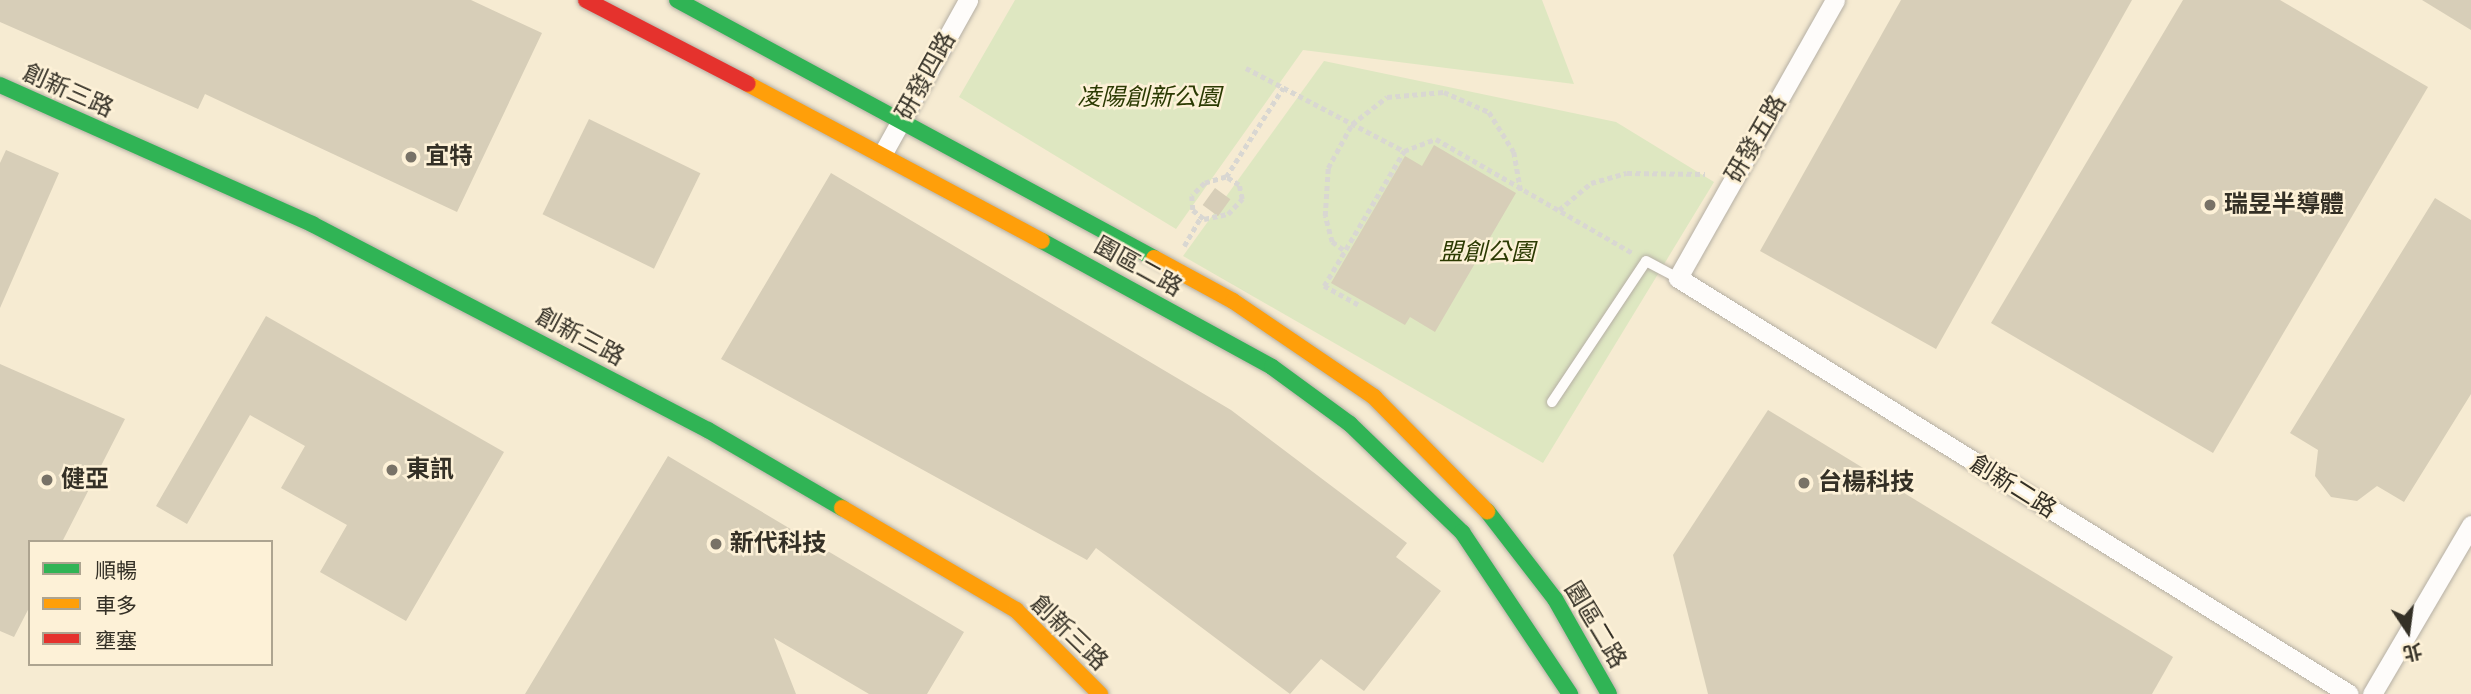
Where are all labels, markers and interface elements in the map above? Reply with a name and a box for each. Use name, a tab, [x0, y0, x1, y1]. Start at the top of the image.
street label: 研發四路	[890, 27, 962, 125]
street label: 創新三路	[18, 58, 118, 124]
park label: 凌陽創新公園	[1077, 84, 1221, 112]
street label: 研發五路	[1720, 90, 1792, 188]
place label: 宜特	[425, 143, 473, 171]
marker: 宜特	[403, 149, 419, 165]
place label: 瑞昱半導體	[2224, 191, 2344, 219]
marker: 瑞昱半導體	[2202, 197, 2218, 213]
street label: 園區二路	[1089, 231, 1187, 303]
park label: 盟創公園	[1439, 239, 1535, 267]
street label: 創新三路	[531, 302, 629, 372]
street label: 創新二路	[1965, 449, 2061, 525]
place label: 東訊	[406, 456, 454, 484]
marker: 東訊	[384, 462, 400, 478]
place label: 健亞	[61, 466, 109, 494]
place label: 台楊科技	[1818, 469, 1914, 497]
marker: 健亞	[39, 472, 55, 488]
marker: 台楊科技	[1796, 475, 1812, 491]
place label: 新代科技	[730, 530, 826, 558]
marker: 新代科技	[708, 536, 724, 552]
legend	[28, 540, 273, 666]
text: 順暢	[95, 559, 137, 583]
street label: 園區二路	[1558, 576, 1632, 674]
street label: 創新三路	[1024, 589, 1114, 677]
text: 車多	[95, 594, 137, 618]
north arrow	[2373, 596, 2443, 666]
text: 壅塞	[95, 629, 137, 653]
text: 北	[2401, 640, 2424, 664]

